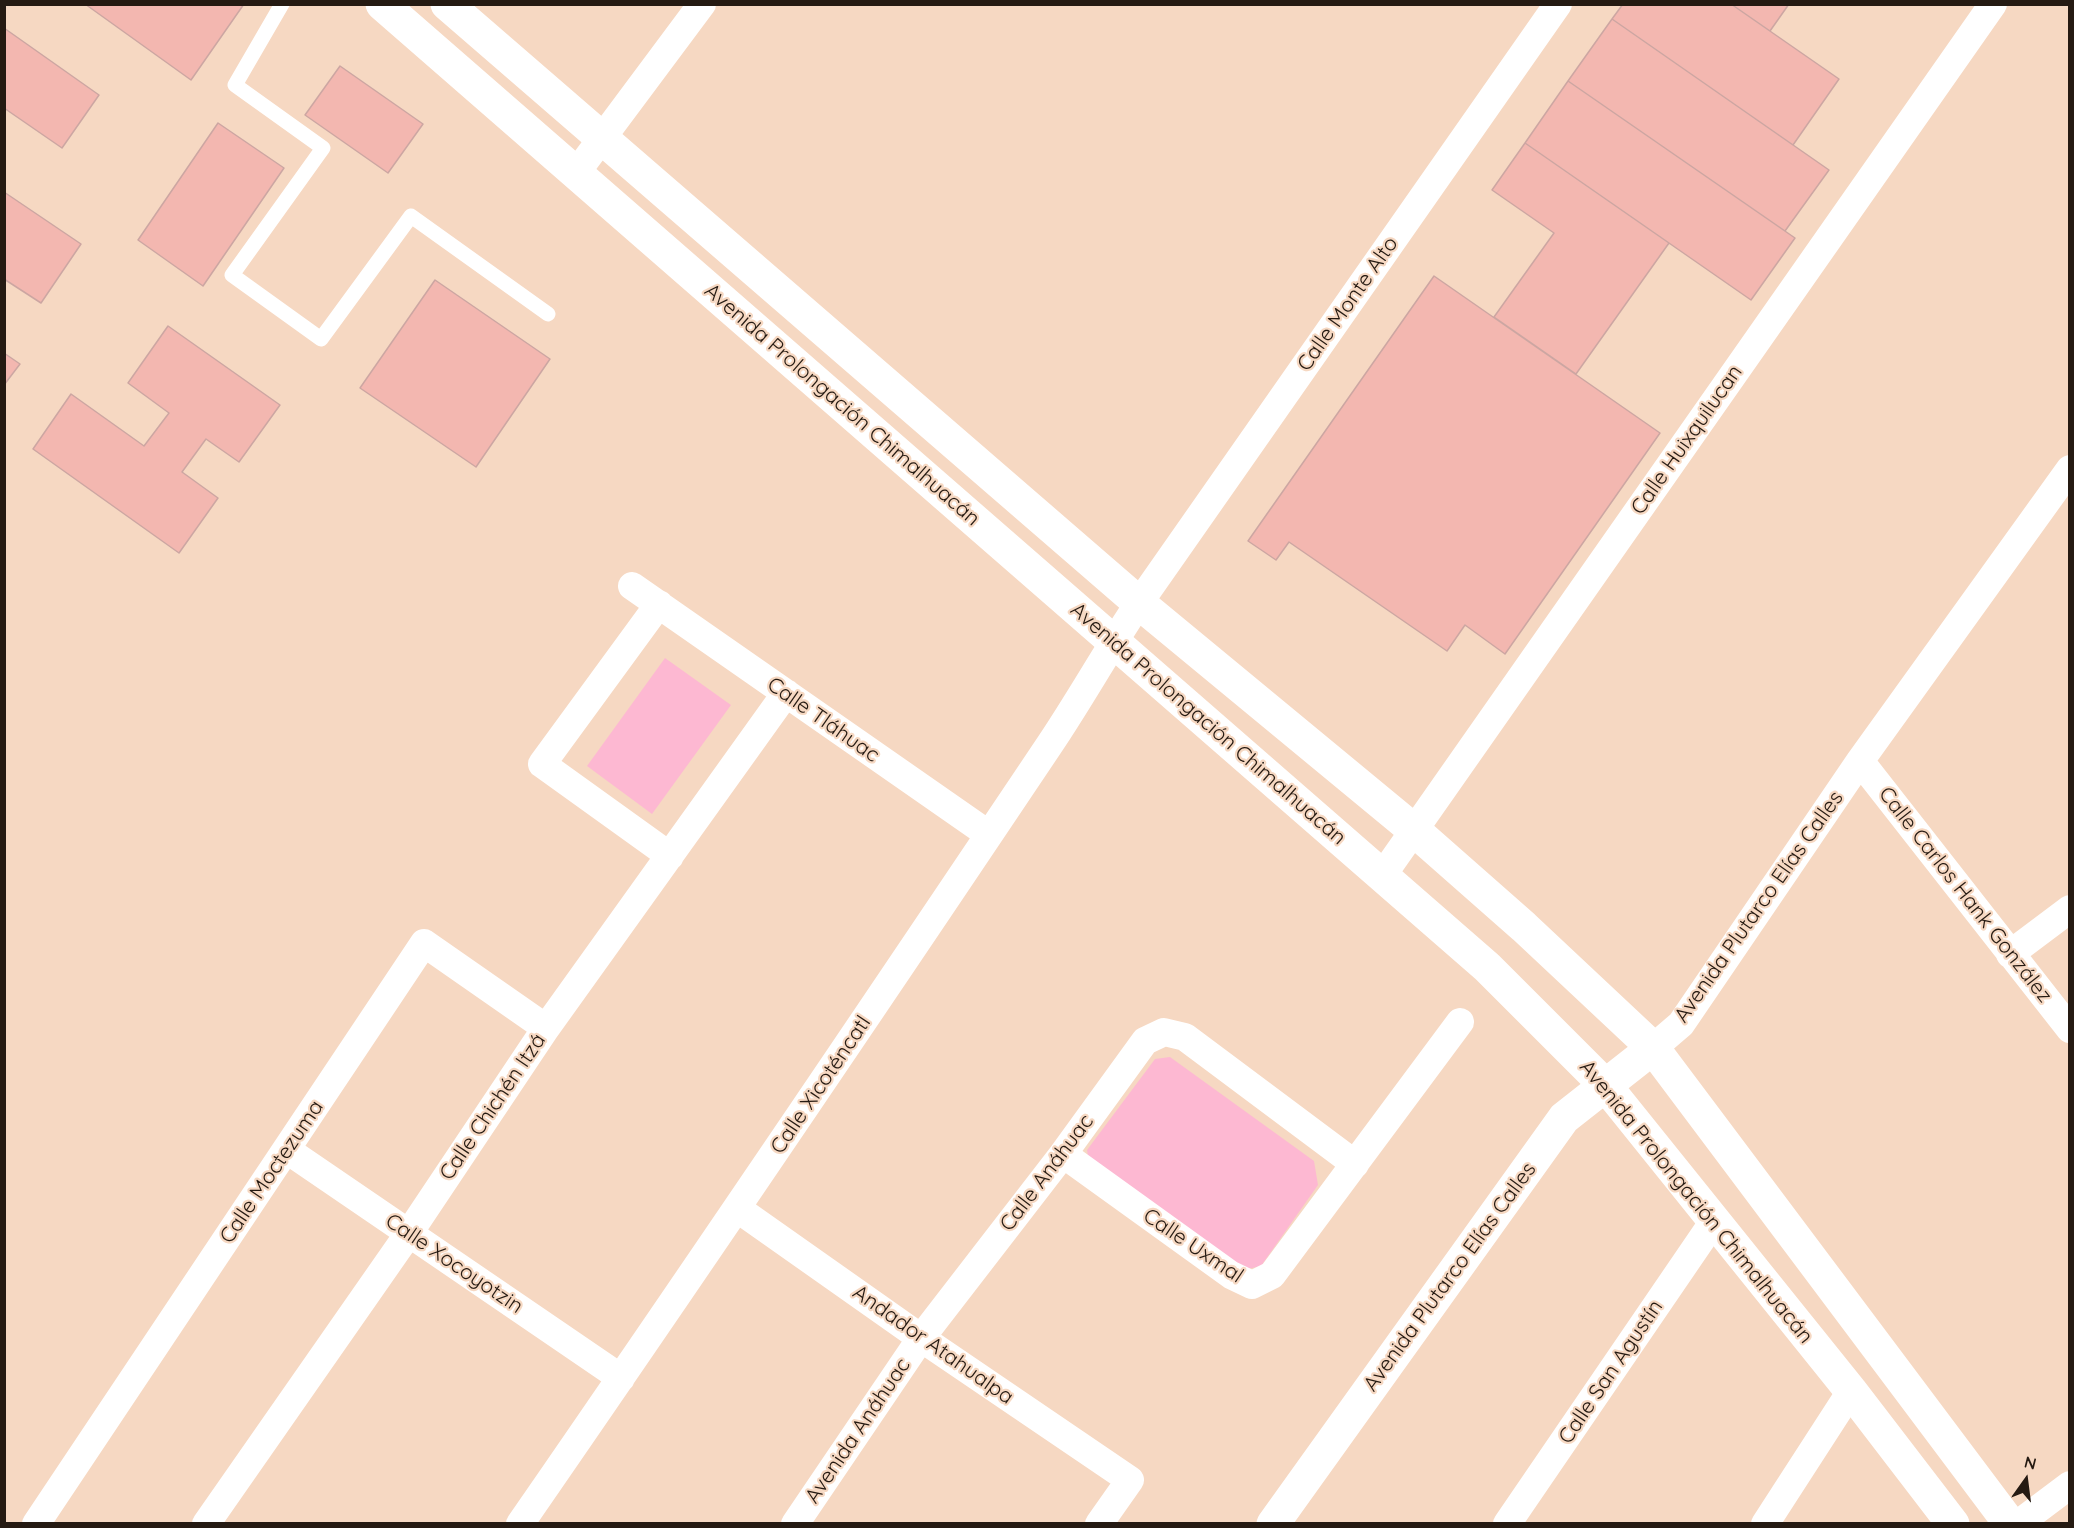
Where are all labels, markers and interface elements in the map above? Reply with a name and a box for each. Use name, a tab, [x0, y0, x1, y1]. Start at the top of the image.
street label: Calle Monte Alto	[1292, 232, 1404, 376]
street label: Avenida Prolongación Chimalhuacán	[699, 278, 985, 532]
street label: Calle Huixquilucan	[1626, 360, 1748, 520]
street label: Avenida Prolongación Chimalhuacán	[1065, 597, 1351, 851]
street label: Calle Tláhuac	[762, 672, 884, 768]
street label: Calle Carlos Hank González	[1873, 782, 2057, 1008]
street label: Avenida Plutarco Elías Calles	[1669, 786, 1849, 1028]
street label: Calle Xicoténcatl	[766, 1011, 876, 1159]
street label: Calle Chichén Itzá	[435, 1029, 551, 1185]
street label: Avenida Prolongación Chimalhuacán	[1574, 1055, 1818, 1349]
street label: Calle Moctezuma	[215, 1096, 329, 1248]
street label: Calle Anáhuac	[995, 1110, 1099, 1236]
street label: Avenida Plutarco Elías Calles	[1358, 1158, 1542, 1396]
street label: Calle Uxmal	[1138, 1203, 1248, 1289]
street label: Calle Xocoyotzin	[380, 1209, 528, 1319]
street label: Andador Atahualpa	[848, 1280, 1018, 1410]
street label: Calle San Agustín	[1554, 1295, 1668, 1449]
street label: Avenida Anáhuac	[800, 1354, 916, 1508]
north arrow	[1996, 1450, 2056, 1510]
text: N	[2022, 1451, 2038, 1474]

